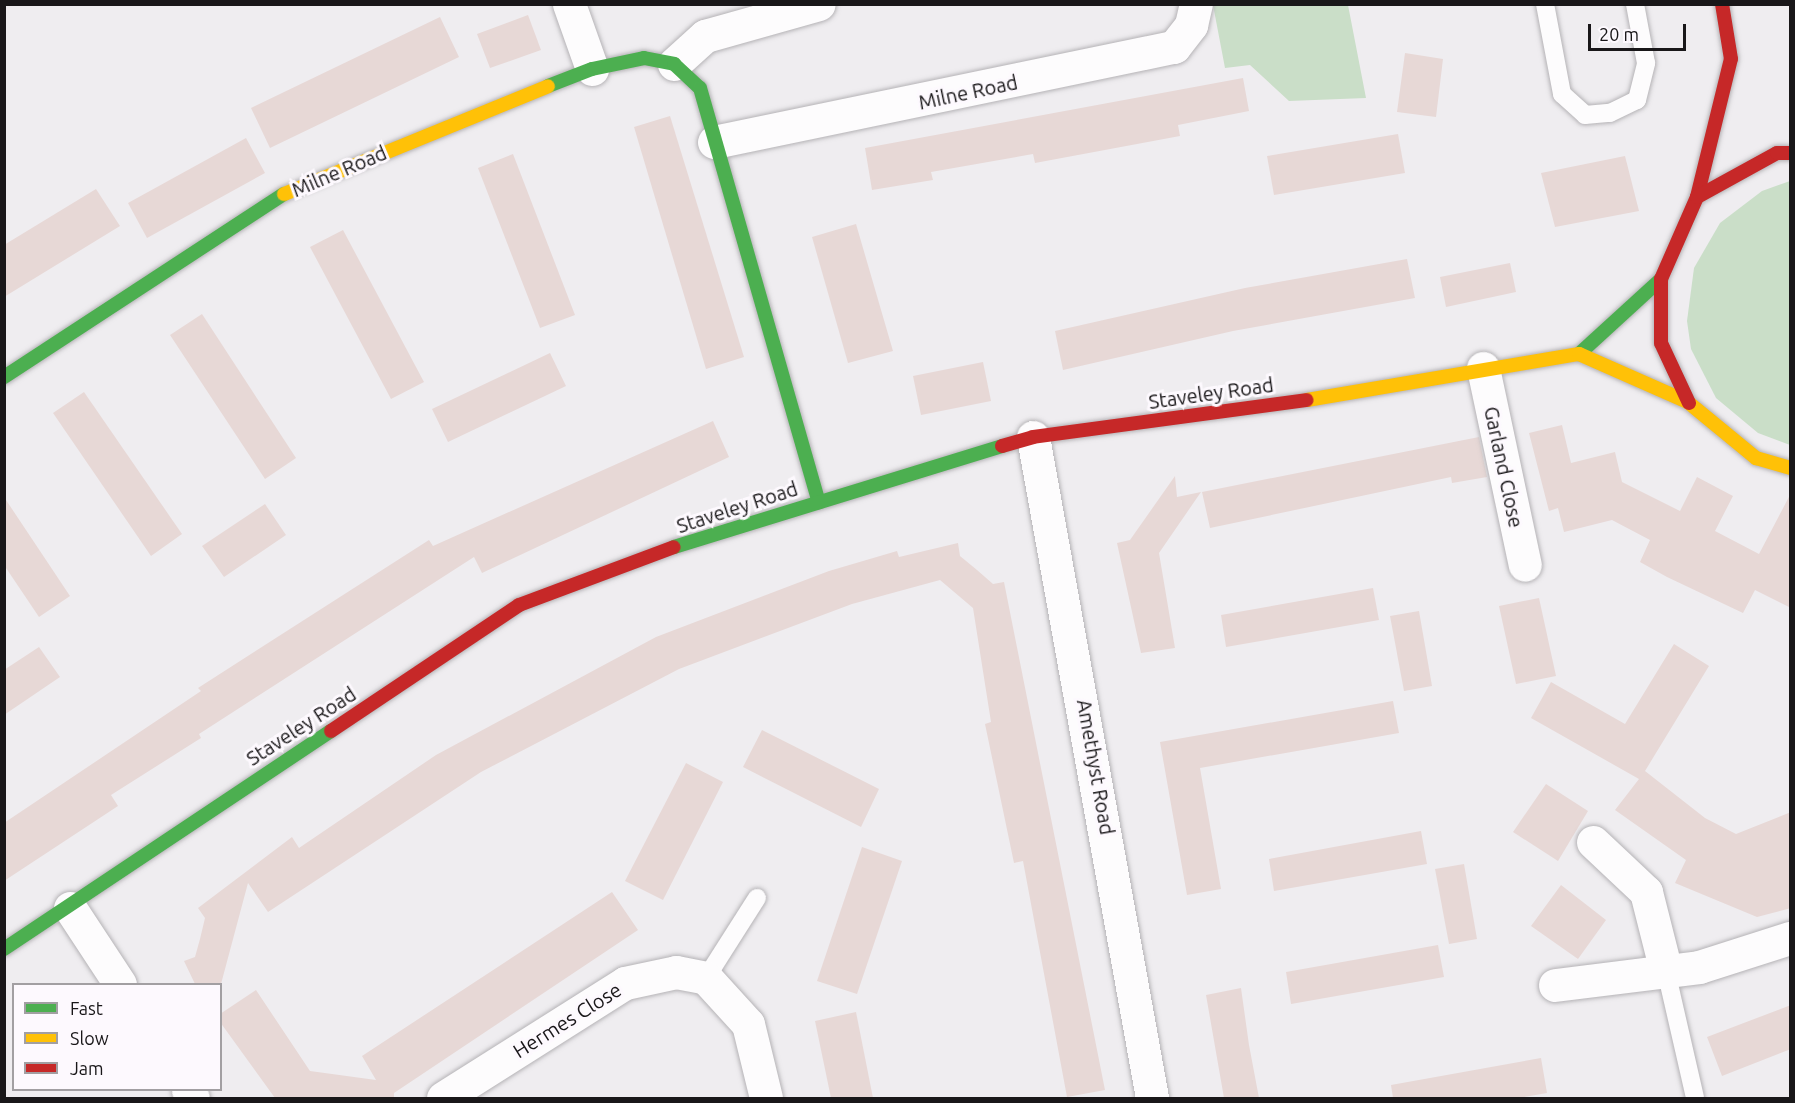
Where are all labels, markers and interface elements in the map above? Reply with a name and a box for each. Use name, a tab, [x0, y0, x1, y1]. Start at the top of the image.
scale bar	[1591, 12, 1688, 50]
text: 20 m	[1599, 24, 1639, 44]
street label: Milne Road	[916, 70, 1020, 114]
street label: Milne Road	[288, 140, 390, 202]
street label: Staveley Road	[1147, 372, 1275, 414]
street label: Garland Close	[1479, 404, 1529, 530]
street label: Staveley Road	[673, 476, 801, 538]
street label: Staveley Road	[242, 682, 360, 770]
street label: Amethyst Road	[1072, 697, 1120, 837]
street label: Hermes Close	[508, 977, 626, 1063]
legend	[12, 983, 222, 1091]
text: Fast	[70, 998, 103, 1018]
text: Slow	[70, 1028, 109, 1048]
text: Jam	[70, 1058, 104, 1078]

